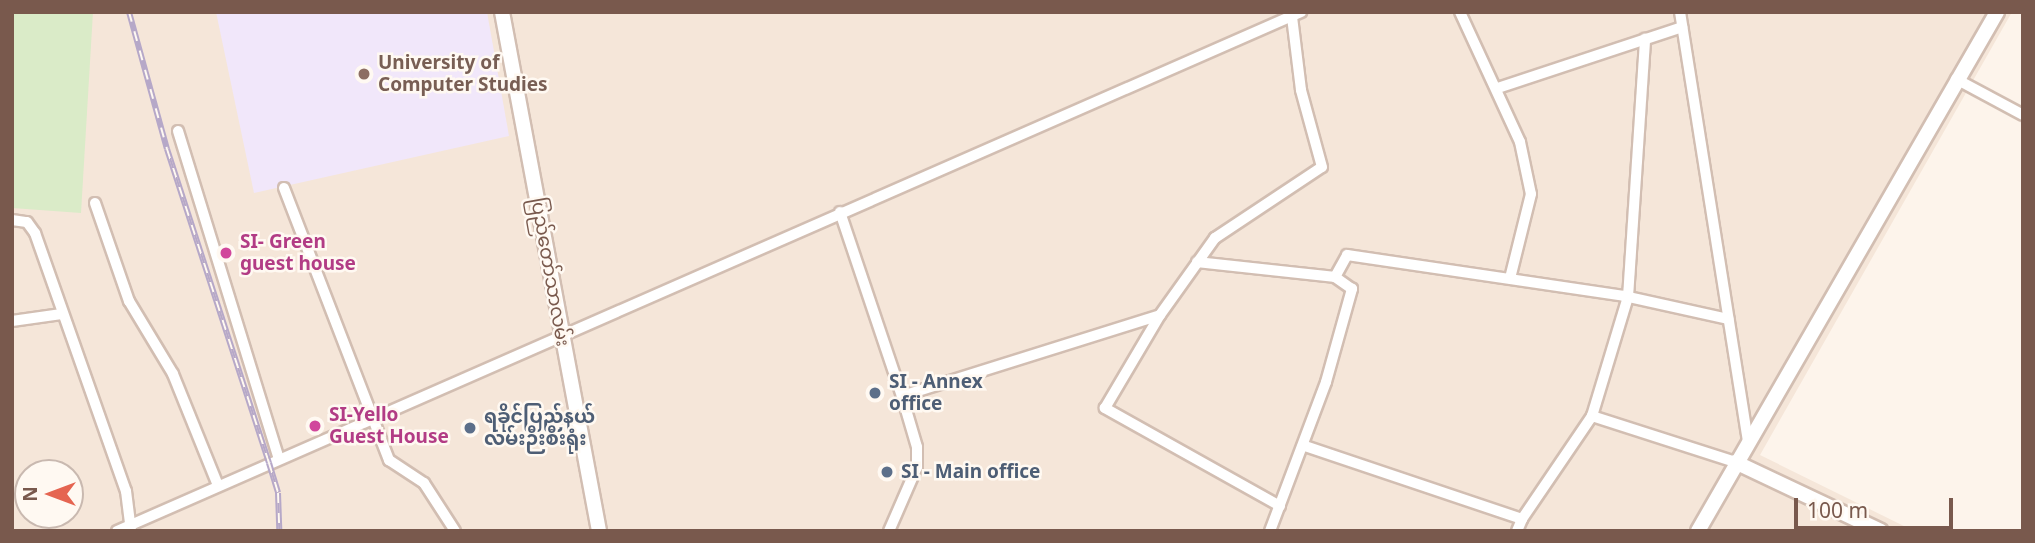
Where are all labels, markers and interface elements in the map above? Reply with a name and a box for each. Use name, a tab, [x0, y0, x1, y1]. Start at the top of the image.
place label: University of Computer Studies	[378, 52, 548, 96]
marker: University of Computer Studies	[356, 66, 372, 82]
street label: ပြည်တော်သာလမ်း	[526, 196, 574, 348]
place label: SI- Green guest house	[240, 231, 356, 275]
marker: SI- Green guest house	[218, 245, 234, 261]
place label: SI - Annex office	[889, 371, 983, 415]
marker: SI - Annex office	[867, 385, 883, 401]
place label: SI-Yello Guest House	[329, 404, 449, 448]
place label: ရခိုင်ပြည်နယ် လမ်းဉီးစီးရုံး	[484, 406, 595, 450]
marker: SI-Yello Guest House	[307, 418, 323, 434]
marker: ရခိုင်ပြည်နယ် လမ်းဉီးစီးရုံး	[462, 420, 478, 436]
north arrow	[14, 459, 84, 529]
place label: SI - Main office	[901, 461, 1040, 483]
marker: SI - Main office	[879, 464, 895, 480]
scale bar	[1797, 484, 1956, 528]
text: N	[17, 486, 43, 502]
text: 100 m	[1807, 496, 1868, 524]

